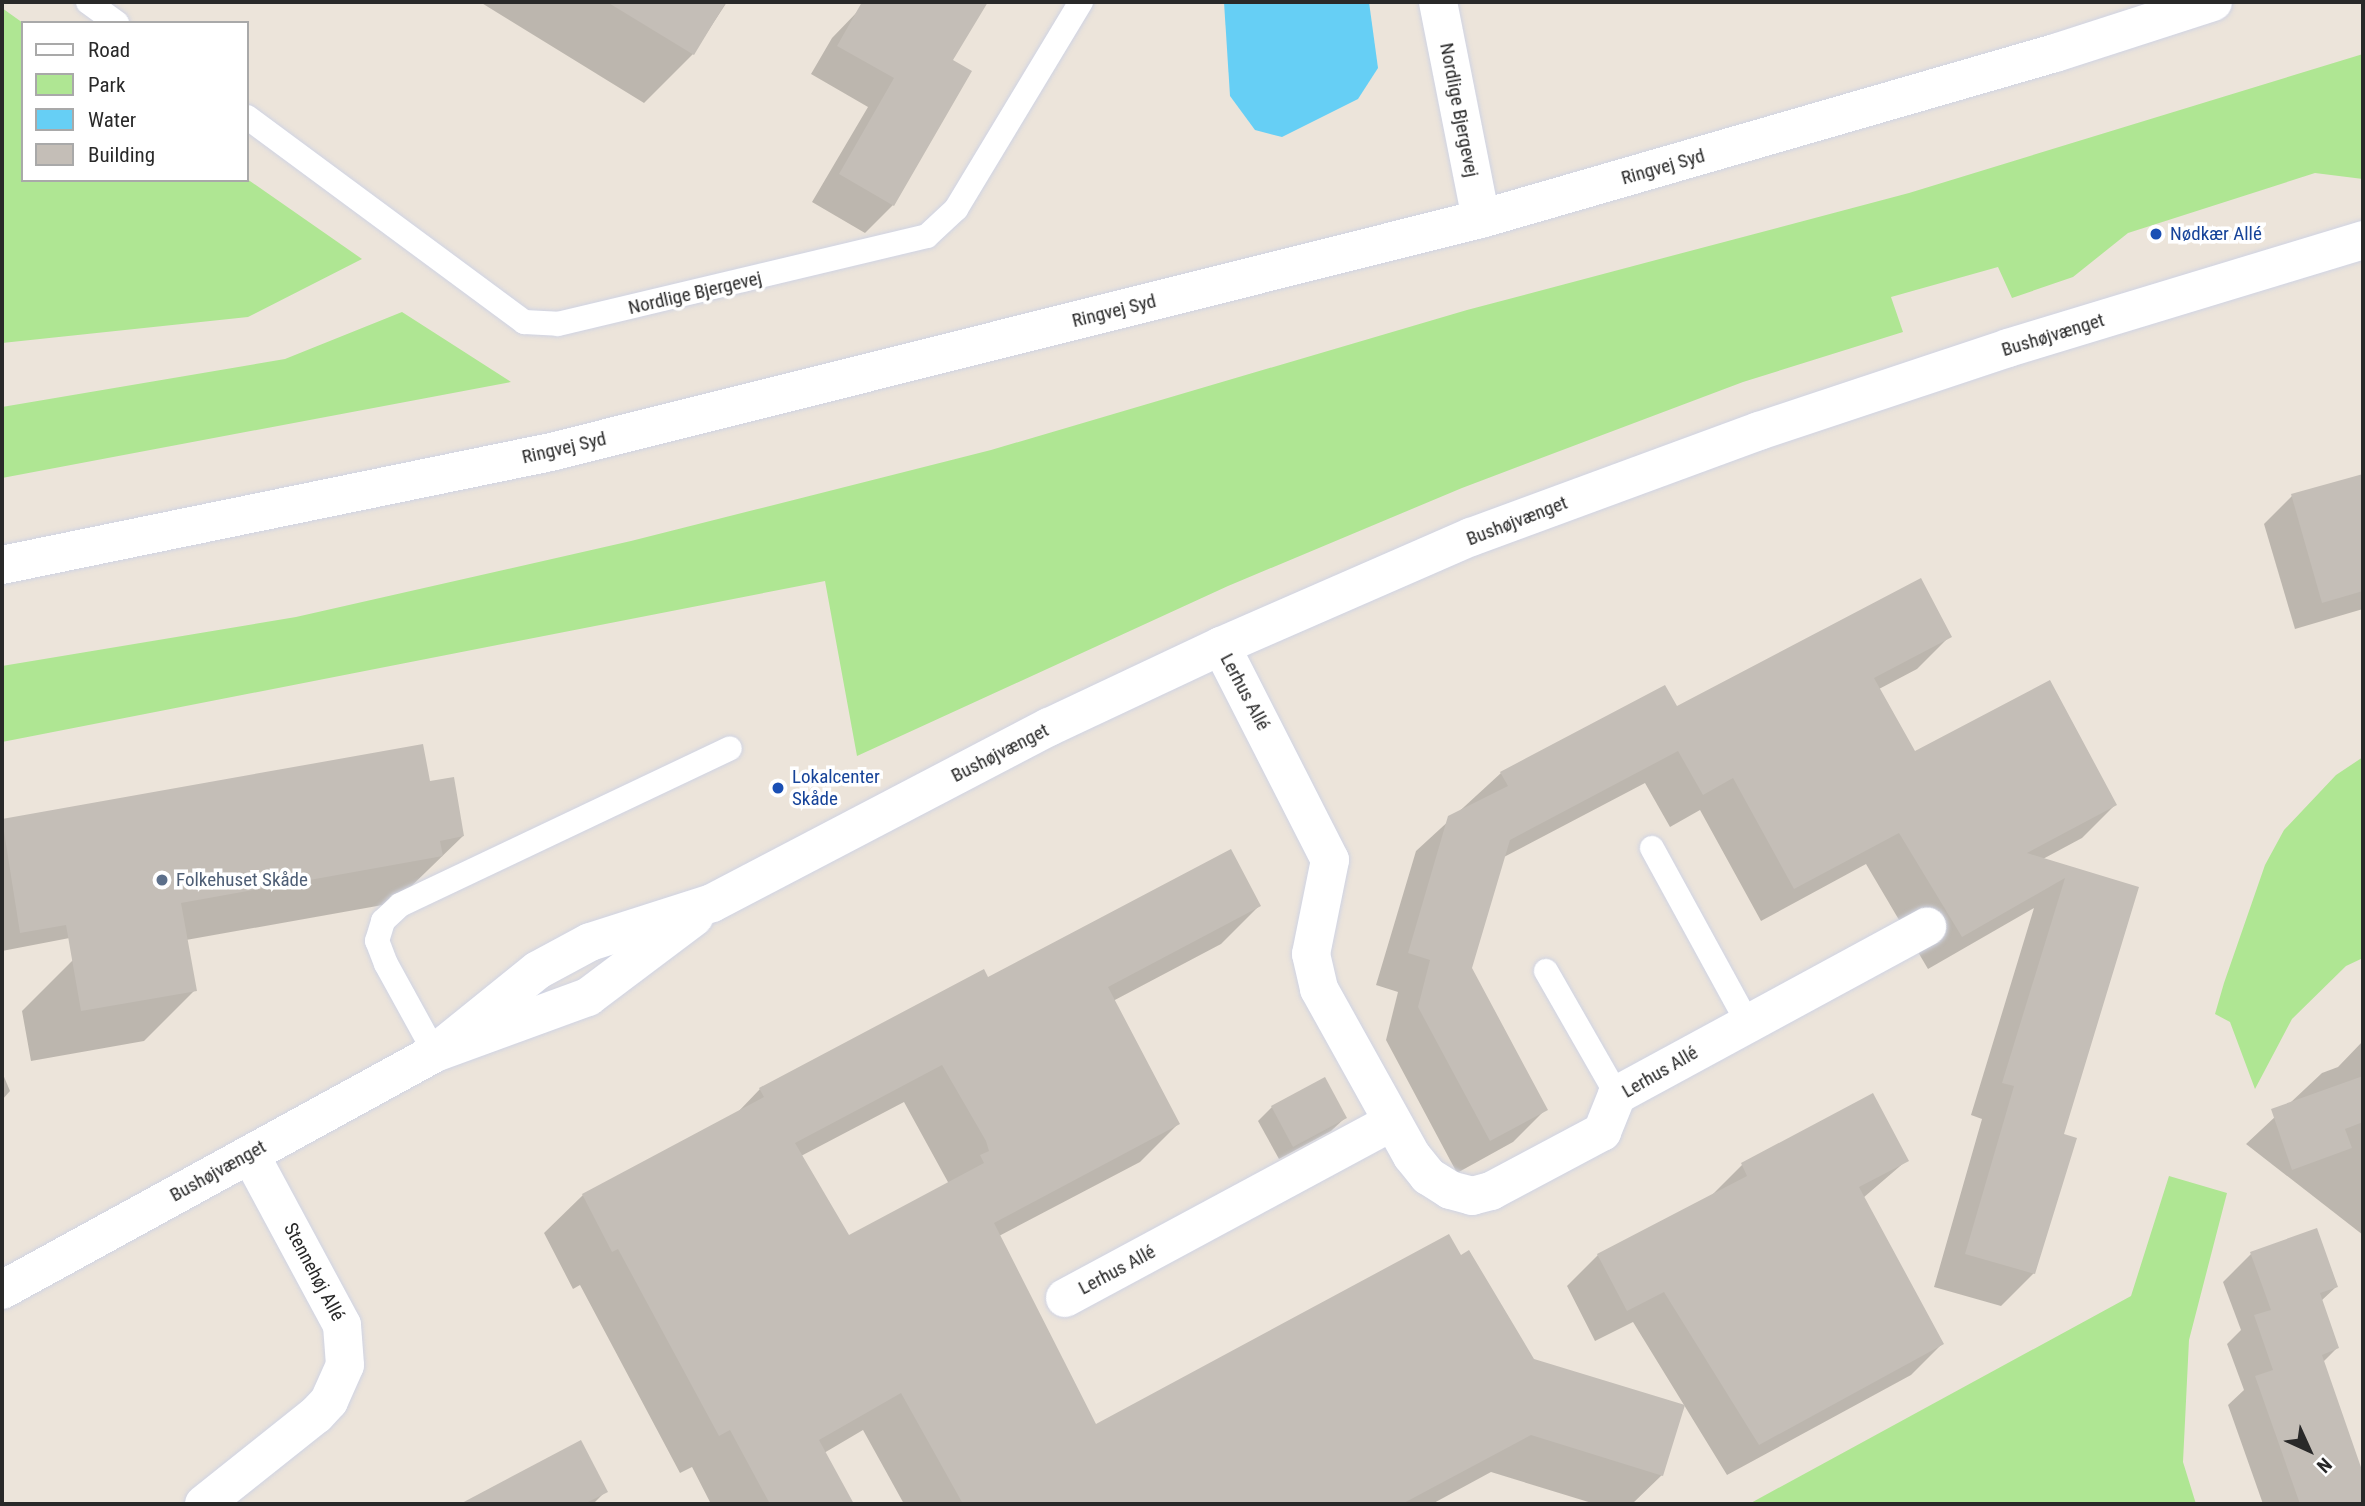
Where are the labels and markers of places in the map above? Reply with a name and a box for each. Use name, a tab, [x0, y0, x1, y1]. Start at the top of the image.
place label: Nødkær Allé	[2170, 223, 2262, 245]
marker: Nødkær Allé	[2148, 226, 2164, 242]
place label: Lokalcenter Skåde	[792, 766, 880, 810]
marker: Lokalcenter Skåde	[770, 780, 786, 796]
place label: Folkehuset Skåde	[176, 869, 308, 891]
marker: Folkehuset Skåde	[154, 872, 170, 888]

